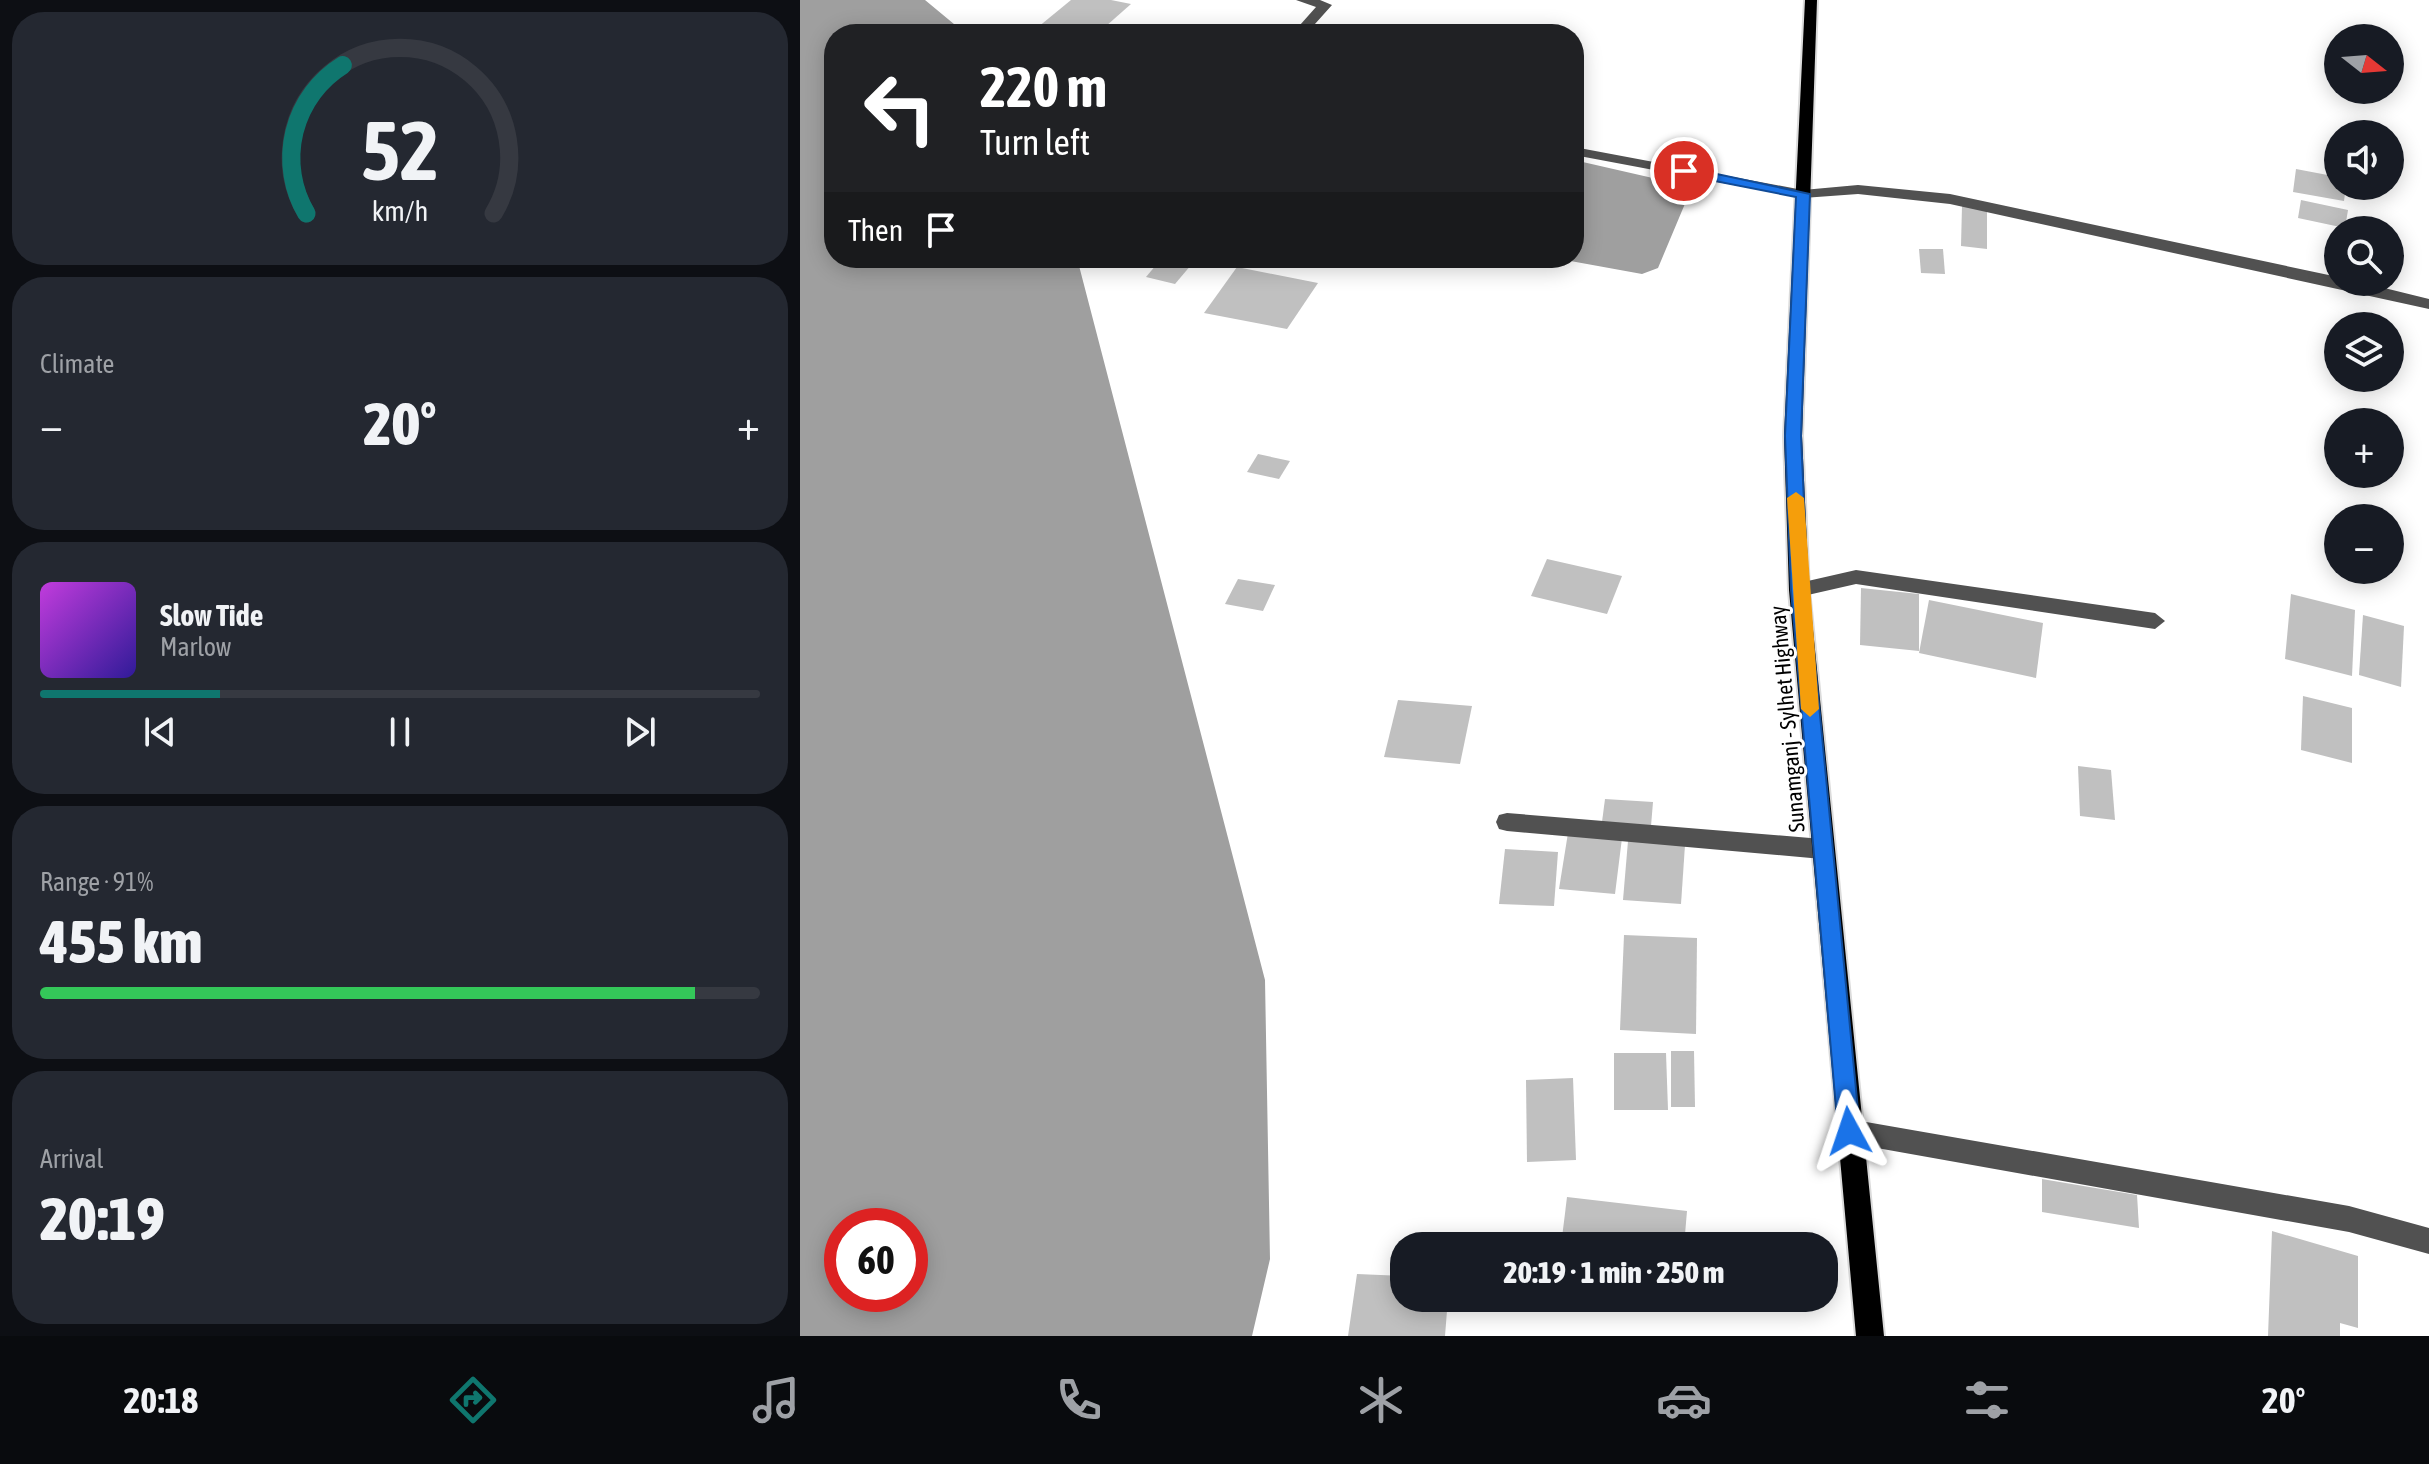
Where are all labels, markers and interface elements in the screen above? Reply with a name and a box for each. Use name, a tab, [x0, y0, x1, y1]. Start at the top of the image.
north arrow	[2324, 24, 2404, 104]
map controls	[2324, 24, 2404, 584]
text: 220 m	[980, 55, 1107, 119]
icon: left	[848, 56, 952, 160]
text: 52	[361, 102, 439, 198]
button: sound	[2324, 120, 2404, 200]
text: Turn left	[980, 121, 1090, 163]
pin	[1650, 137, 1718, 205]
icon: arrive	[1662, 149, 1706, 193]
text: km/h	[372, 195, 428, 228]
icon: arrive	[919, 208, 963, 252]
text: Then	[848, 213, 903, 247]
button: search	[2324, 216, 2404, 296]
button: layers	[2324, 312, 2404, 392]
text: Climate	[40, 349, 114, 379]
text: 20°	[364, 389, 436, 458]
text: −	[40, 399, 63, 449]
text: +	[737, 399, 760, 449]
button: +	[2324, 408, 2404, 488]
button: −	[2324, 504, 2404, 584]
text: Slow Tide	[160, 598, 263, 632]
street label: Sunamganj - Sylhet Highway	[1764, 605, 1810, 833]
text: Marlow	[160, 632, 231, 662]
icon: previous	[138, 710, 182, 754]
icon: pause	[378, 710, 422, 754]
icon: next	[618, 710, 662, 754]
text: Range · 91%	[40, 867, 153, 897]
text: 455 km	[40, 907, 202, 976]
position arrow	[1807, 1089, 1891, 1173]
text: Arrival	[40, 1144, 104, 1174]
text: 20:19	[40, 1184, 165, 1253]
speed limit sign: 60	[824, 1208, 928, 1312]
text: 20:19 · 1 min · 250 m	[1504, 1255, 1724, 1289]
icon: directions	[445, 1372, 501, 1428]
icon: music	[748, 1372, 804, 1428]
icon: phone	[1051, 1372, 1107, 1428]
icon: climate	[1353, 1372, 1409, 1428]
icon: car	[1656, 1372, 1712, 1428]
icon: filters	[1959, 1372, 2015, 1428]
text: 20:18	[123, 1379, 198, 1421]
text: 20°	[2262, 1379, 2306, 1421]

